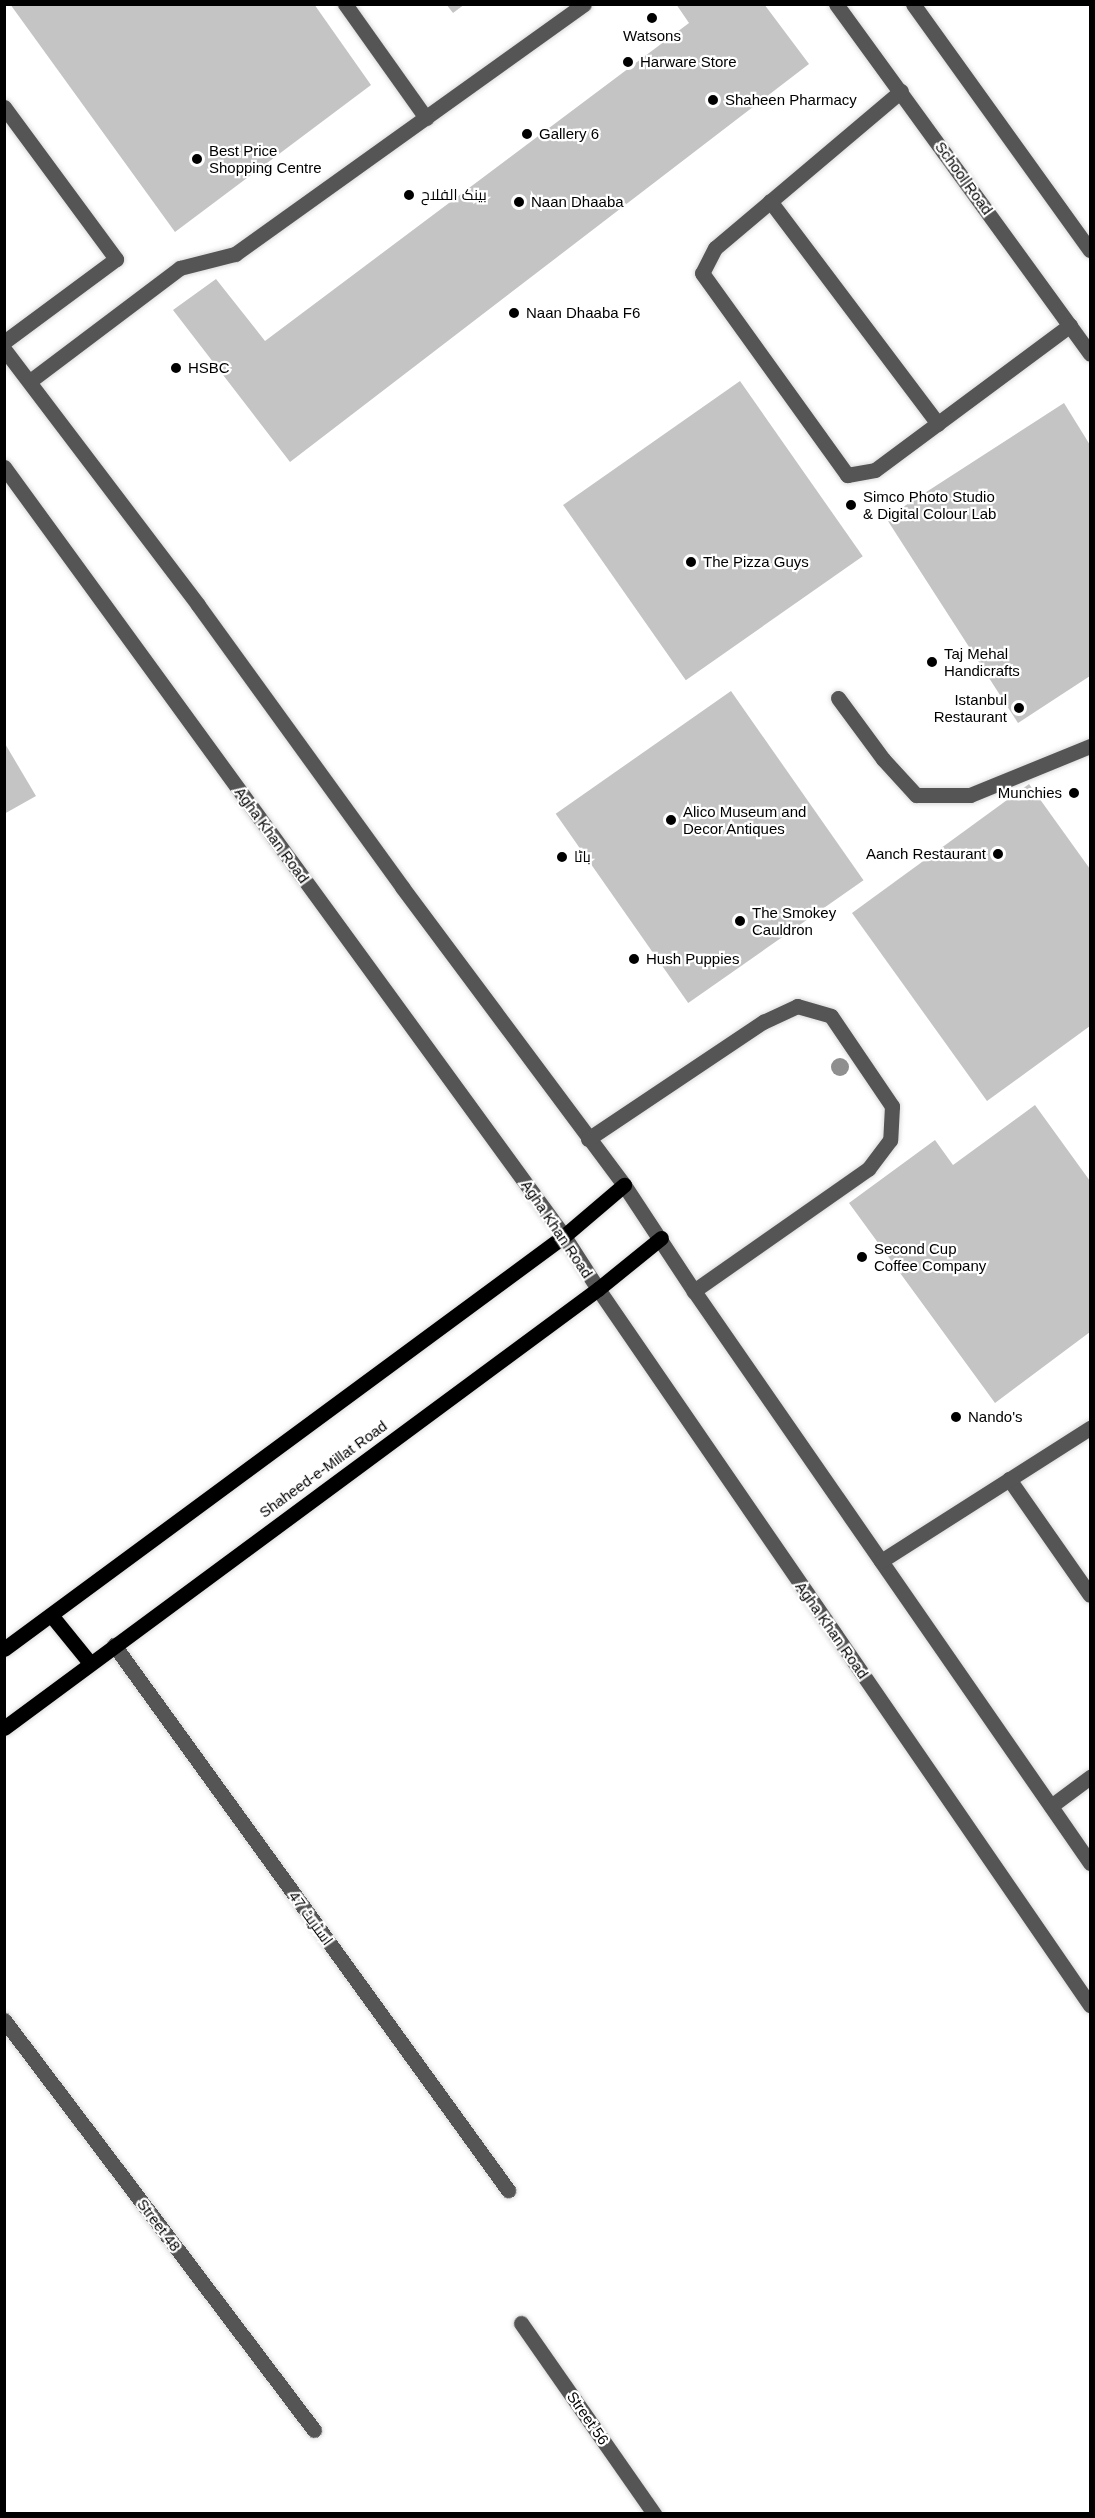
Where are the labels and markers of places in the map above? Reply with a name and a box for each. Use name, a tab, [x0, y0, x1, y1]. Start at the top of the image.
marker: Watsons	[645, 11, 659, 25]
place label: Watsons	[623, 27, 681, 45]
place label: Harware Store	[640, 53, 737, 71]
marker: Harware Store	[621, 55, 635, 69]
place label: Shaheen Pharmacy	[725, 91, 857, 109]
marker: Shaheen Pharmacy	[706, 93, 720, 107]
place label: Gallery 6	[539, 125, 599, 143]
marker: Gallery 6	[520, 127, 534, 141]
place label: Best Price Shopping Centre	[209, 141, 322, 176]
marker: Best Price Shopping Centre	[190, 152, 204, 166]
place label: بینک الفلاح	[421, 186, 487, 204]
marker: بینک الفلاح	[402, 188, 416, 202]
place label: Naan Dhaaba	[531, 193, 624, 211]
marker: Naan Dhaaba	[512, 195, 526, 209]
place label: Naan Dhaaba F6	[526, 304, 640, 322]
marker: Naan Dhaaba F6	[507, 306, 521, 320]
place label: HSBC	[188, 359, 230, 377]
marker: HSBC	[169, 361, 183, 375]
place label: Simco Photo Studio & Digital Colour Lab	[863, 487, 996, 522]
marker: Simco Photo Studio & Digital Colour Lab	[844, 498, 858, 512]
place label: The Pizza Guys	[703, 553, 809, 571]
marker: The Pizza Guys	[684, 555, 698, 569]
place label: Taj Mehal Handicrafts	[944, 644, 1020, 679]
marker: Taj Mehal Handicrafts	[925, 655, 939, 669]
place label: Istanbul Restaurant	[934, 690, 1007, 725]
marker: Istanbul Restaurant	[1012, 701, 1026, 715]
place label: Munchies	[998, 784, 1062, 802]
marker: Munchies	[1067, 786, 1081, 800]
place label: Alico Museum and Decor Antiques	[683, 802, 806, 837]
marker: Alico Museum and Decor Antiques	[664, 813, 678, 827]
place label: Aanch Restaurant	[866, 845, 986, 863]
marker: Aanch Restaurant	[991, 847, 1005, 861]
place label: باٹا	[574, 848, 591, 866]
marker: باٹا	[555, 850, 569, 864]
place label: The Smokey Cauldron	[752, 903, 836, 938]
marker: The Smokey Cauldron	[733, 914, 747, 928]
place label: Hush Puppies	[646, 950, 739, 968]
marker: Hush Puppies	[627, 952, 641, 966]
place label: Second Cup Coffee Company	[874, 1239, 986, 1274]
marker: Second Cup Coffee Company	[855, 1250, 869, 1264]
place label: Nando's	[968, 1408, 1023, 1426]
marker: Nando's	[949, 1410, 963, 1424]

